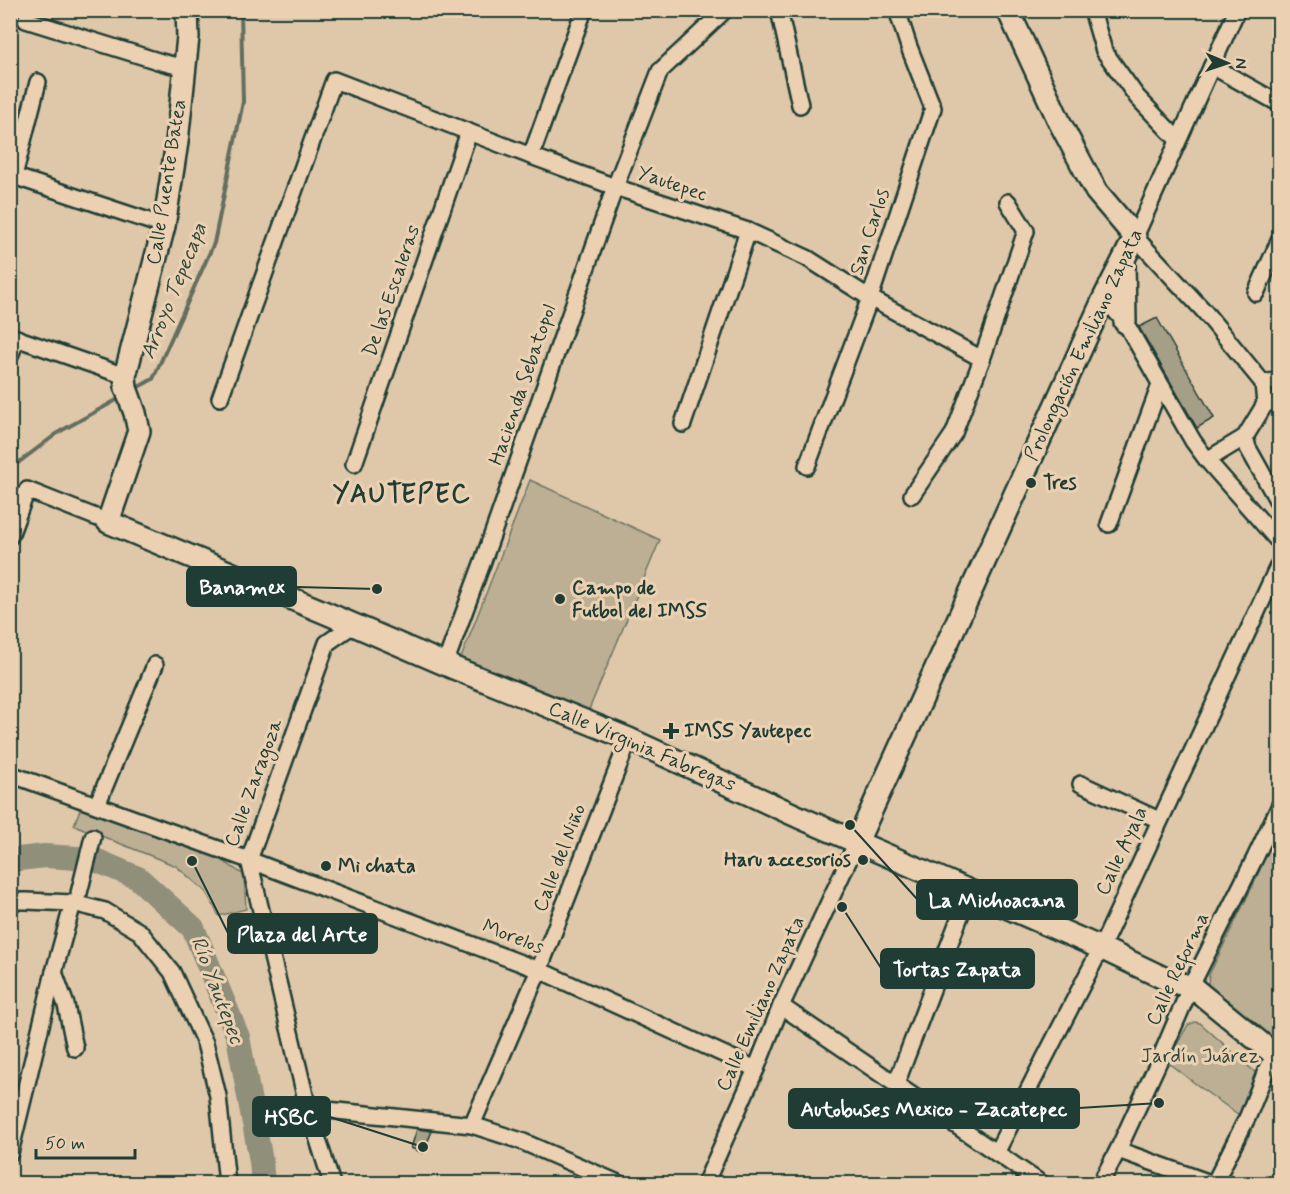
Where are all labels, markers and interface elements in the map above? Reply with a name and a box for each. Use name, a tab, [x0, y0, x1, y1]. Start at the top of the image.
north arrow	[1197, 33, 1257, 93]
text: N	[1230, 58, 1251, 69]
street label: Calle Puente Batea	[141, 97, 193, 267]
street label: Yautepec	[633, 159, 711, 209]
street label: San Carlos	[843, 185, 897, 279]
water label: Arroyo Tepecapa	[134, 219, 214, 363]
street label: De las Escaleras	[357, 221, 427, 361]
street label: Prolongación Emiliano Zapata	[1018, 224, 1151, 466]
street label: Hacienda Sebatopol	[483, 301, 563, 469]
place label: Tres	[1043, 470, 1077, 497]
marker: Tres	[1024, 476, 1038, 490]
district label: YAUTEPEC	[333, 478, 471, 512]
callout: Banamex	[187, 567, 296, 606]
text: Banamex	[199, 574, 286, 602]
place label: Campo de Futbol del IMSS	[572, 575, 707, 625]
marker: Campo de Futbol del IMSS	[553, 592, 567, 606]
street label: Calle Virginia Fabregas	[544, 695, 740, 800]
street label: Calle Zaragoza	[218, 714, 291, 851]
place label: IMSS Yautepec	[684, 718, 811, 745]
marker: IMSS Yautepec	[662, 722, 680, 740]
street label: Calle del Niño	[527, 800, 593, 916]
street label: Calle Ayala	[1090, 802, 1154, 900]
place label: Haru accesorios	[724, 847, 851, 874]
place label: Mi chata	[338, 853, 416, 880]
marker: Haru accesorios	[856, 853, 870, 867]
marker: Mi chata	[319, 859, 333, 873]
callout: La Michoacana	[917, 880, 1077, 919]
text: La Michoacana	[928, 887, 1066, 915]
street label: Calle Reforma	[1140, 908, 1218, 1031]
street label: Calle Emiliano Zapata	[710, 912, 812, 1096]
street label: Morelos	[478, 913, 548, 961]
callout: Plaza del Arte	[228, 914, 377, 953]
text: Plaza del Arte	[237, 921, 367, 949]
water label: Río Yautepec	[184, 932, 251, 1049]
callout: Tortas Zapata	[881, 949, 1034, 988]
text: Tortas Zapata	[893, 956, 1021, 984]
park label: Jardín Juárez	[1141, 1043, 1259, 1070]
callout: Autobuses Mexico - Zacatepec	[789, 1089, 1079, 1128]
text: Autobuses Mexico - Zacatepec	[801, 1096, 1068, 1124]
callout: HSBC	[253, 1097, 330, 1136]
text: HSBC	[264, 1104, 318, 1132]
scale bar	[36, 1122, 135, 1160]
text: 50 m	[45, 1132, 85, 1156]

